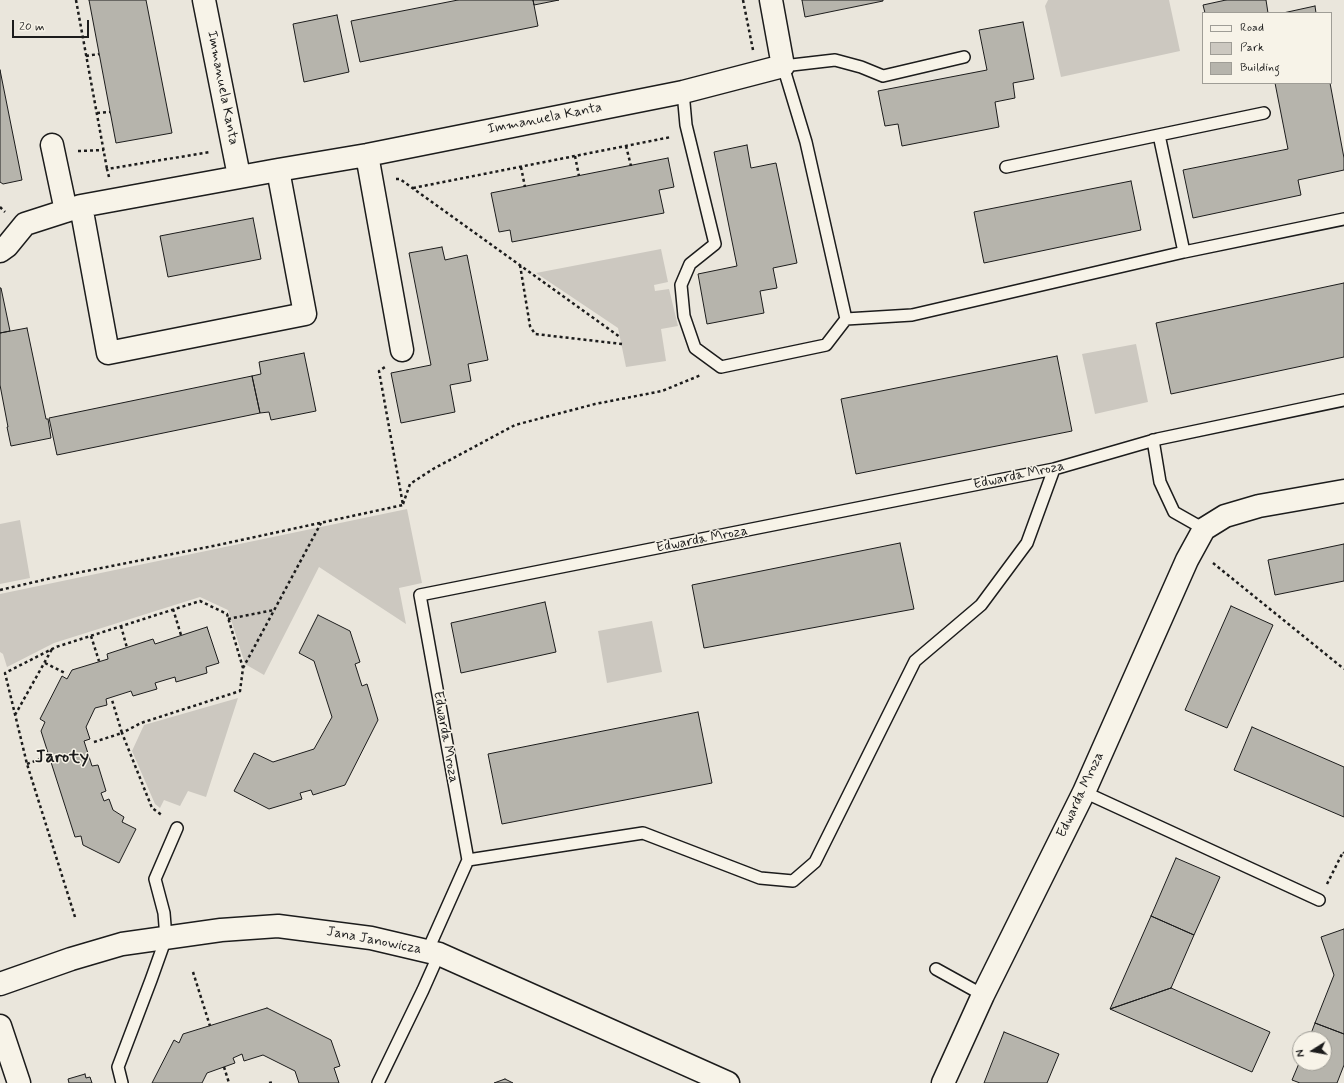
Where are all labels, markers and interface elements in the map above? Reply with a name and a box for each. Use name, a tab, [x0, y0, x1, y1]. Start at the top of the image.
scale bar	[14, 12, 91, 38]
legend	[1202, 12, 1332, 84]
text: 20 m	[19, 19, 45, 35]
text: Road	[1240, 20, 1264, 36]
street label: Immanuela Kanta	[203, 29, 241, 147]
text: Park	[1240, 40, 1264, 56]
text: Building	[1240, 60, 1280, 76]
street label: Immanuela Kanta	[486, 100, 604, 138]
street label: Edwarda Mroza	[972, 458, 1066, 494]
street label: Edwarda Mroza	[655, 523, 749, 557]
street label: Edwarda Mroza	[429, 690, 461, 784]
district label: Jaroty	[35, 747, 89, 769]
street label: Edwarda Mroza	[1054, 749, 1108, 841]
street label: Jana Janowicza	[325, 924, 423, 958]
north arrow	[1292, 1031, 1332, 1071]
text: N	[1294, 1048, 1309, 1058]

